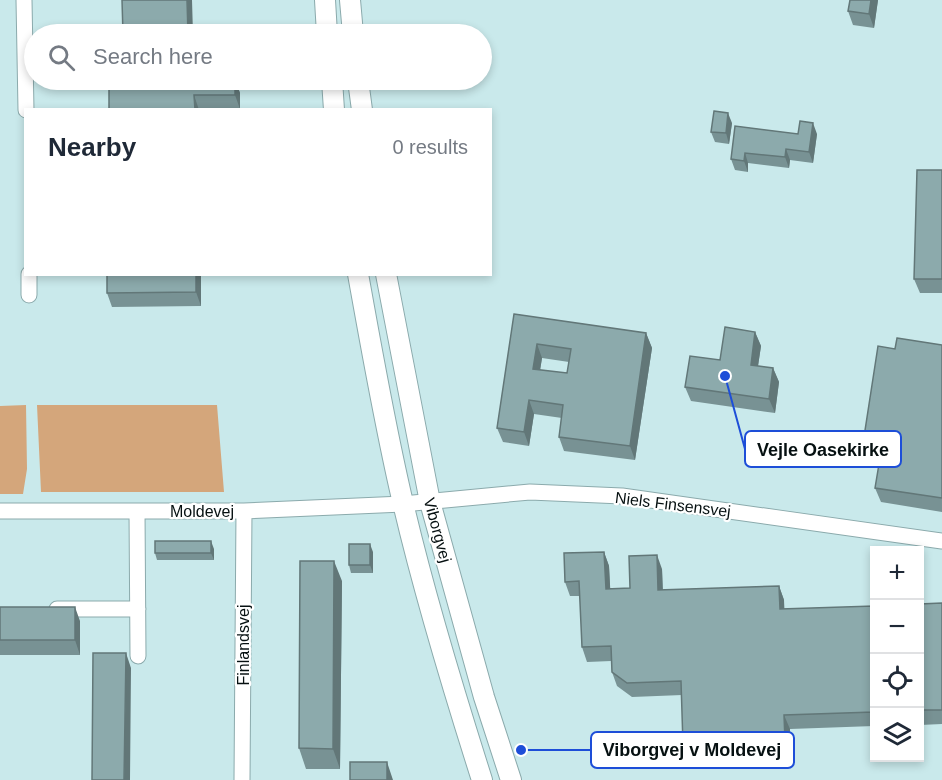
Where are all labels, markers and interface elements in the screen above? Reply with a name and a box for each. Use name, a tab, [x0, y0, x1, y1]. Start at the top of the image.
search box	[24, 24, 492, 90]
icon: search	[45, 41, 78, 74]
text: Search here	[93, 44, 213, 69]
text: Nearby	[48, 132, 136, 162]
text: 0 results	[392, 136, 468, 158]
callout: Vejle Oasekirke	[745, 431, 901, 467]
text: Vejle Oasekirke	[757, 440, 889, 460]
street label: Niels Finsensvej	[614, 489, 732, 520]
street label: Viborgvej	[421, 496, 454, 564]
street label: Moldevej	[170, 503, 234, 520]
map controls	[870, 546, 924, 762]
button: +	[870, 546, 924, 600]
button: −	[870, 600, 924, 654]
street label: Finlandsvej	[235, 605, 252, 685]
button: locate	[870, 654, 924, 708]
button: layers	[870, 708, 924, 762]
callout: Viborgvej v Moldevej	[591, 732, 794, 768]
text: Viborgvej v Moldevej	[603, 740, 781, 760]

